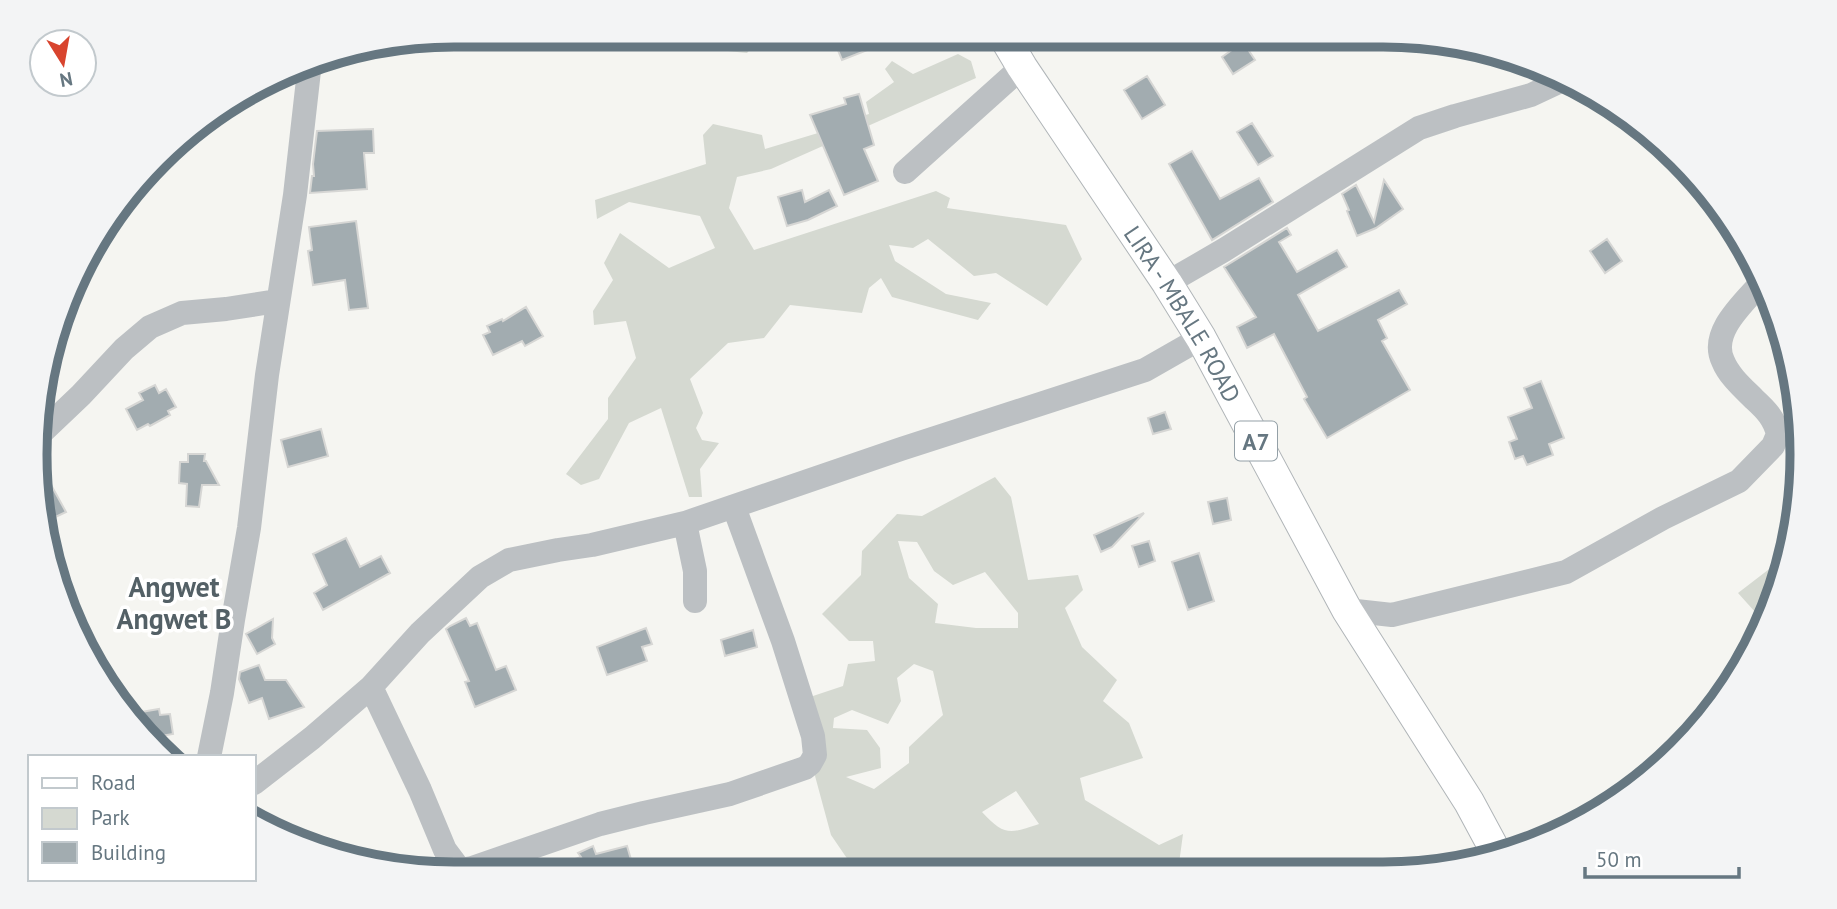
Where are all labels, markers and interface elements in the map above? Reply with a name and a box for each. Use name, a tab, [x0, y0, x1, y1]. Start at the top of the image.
north arrow	[28, 28, 98, 98]
text: N	[58, 67, 75, 93]
street label: LIRA - MBALE ROAD	[1117, 220, 1248, 408]
road number: A7	[1235, 422, 1277, 461]
district label: Angwet Angwet B	[117, 568, 231, 637]
legend	[28, 755, 256, 881]
text: Road	[91, 769, 135, 796]
text: Park	[91, 804, 130, 831]
scale bar	[1585, 836, 1739, 880]
text: Building	[91, 839, 166, 866]
text: 50 m	[1596, 846, 1642, 873]

